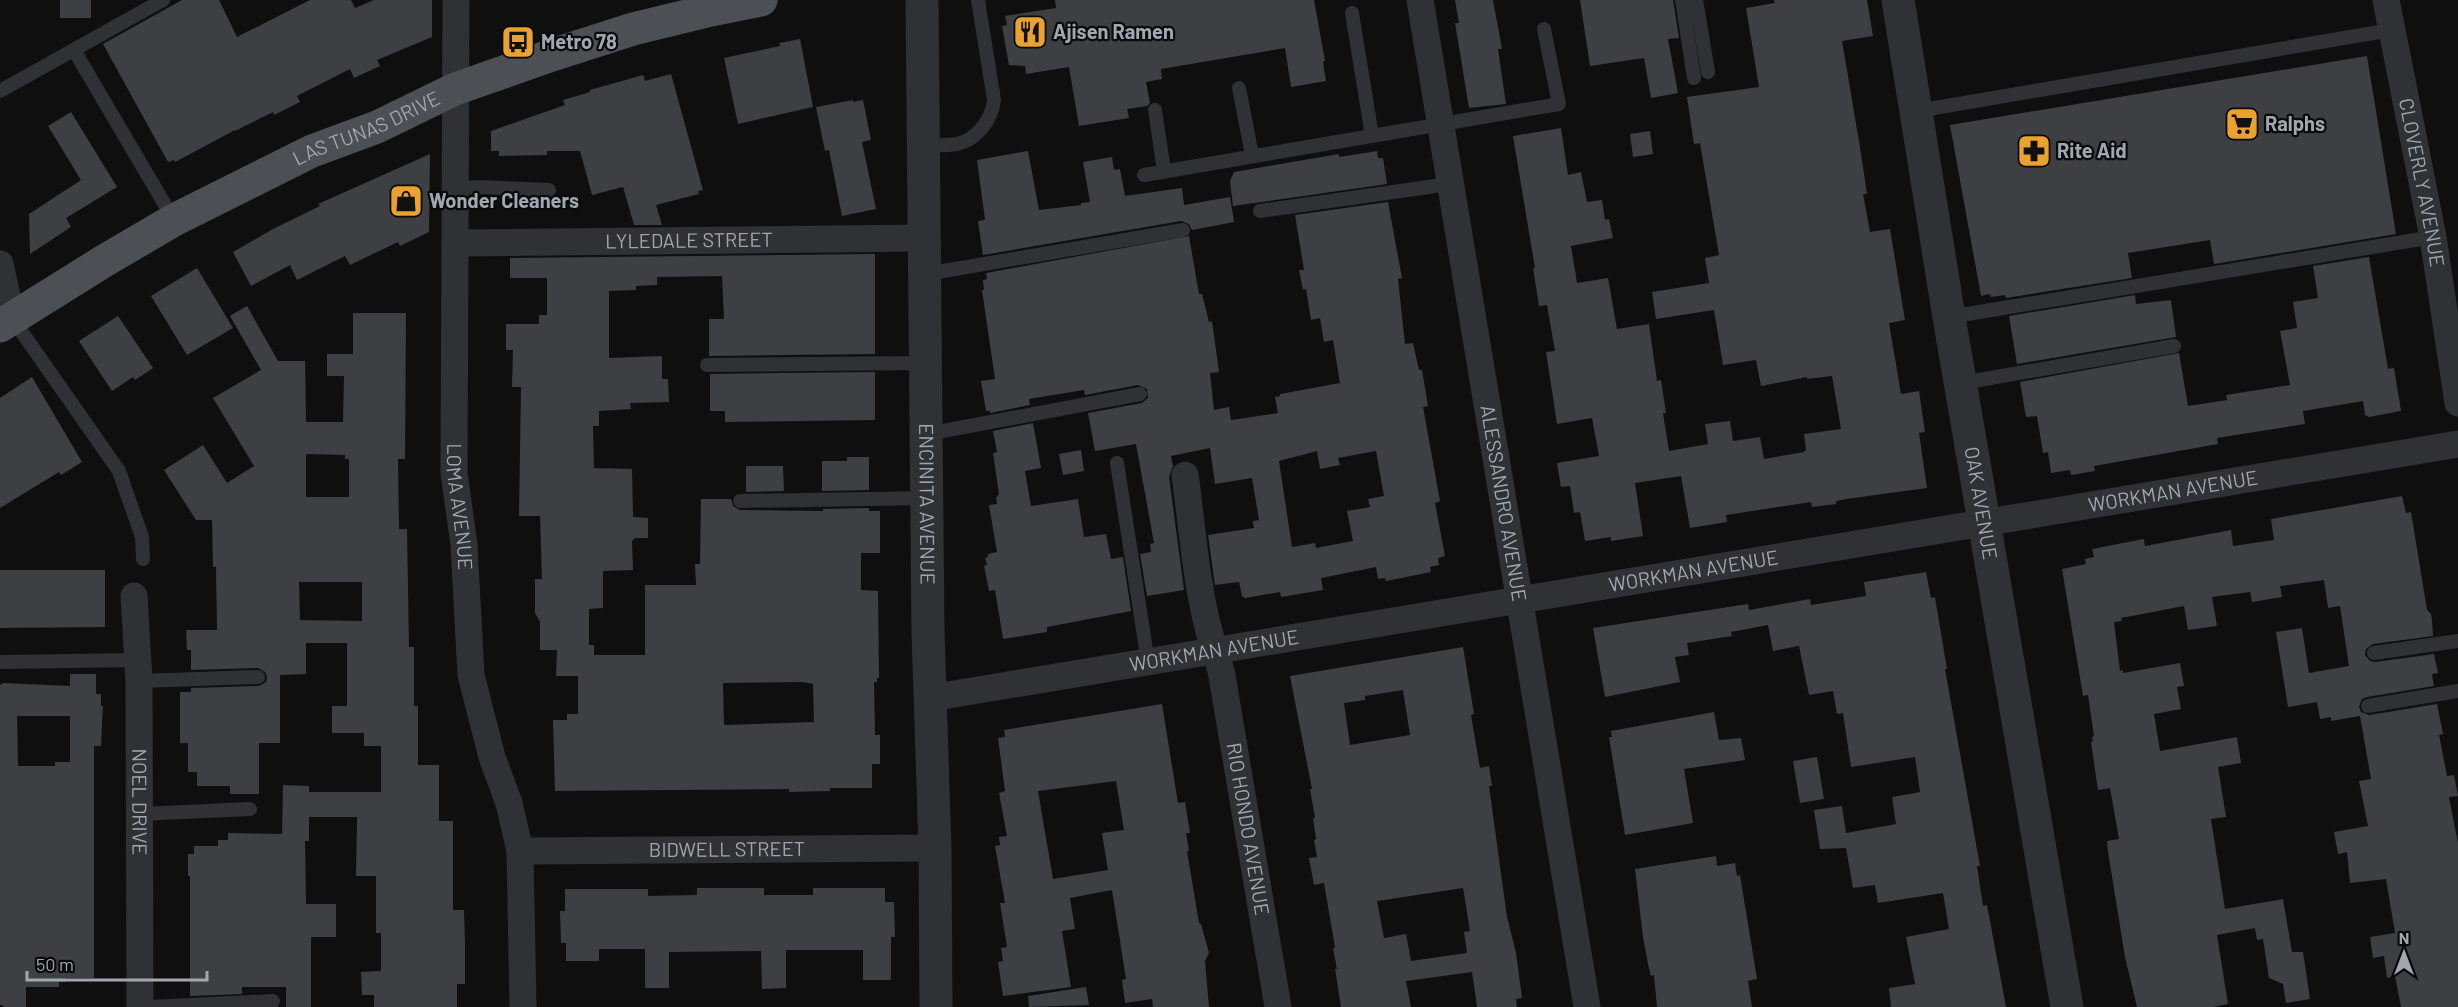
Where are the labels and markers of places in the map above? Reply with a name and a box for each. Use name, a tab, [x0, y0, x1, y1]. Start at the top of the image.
restaurant icon: Ajisen Ramen	[1012, 14, 1048, 50]
place label: Ajisen Ramen	[1053, 19, 1174, 43]
bus stop icon: Metro 78	[500, 24, 536, 60]
place label: Metro 78	[541, 29, 617, 53]
supermarket icon: Ralphs	[2224, 106, 2260, 142]
place label: Ralphs	[2265, 111, 2325, 135]
pharmacy icon: Rite Aid	[2016, 133, 2052, 169]
place label: Rite Aid	[2057, 138, 2127, 162]
shop icon: Wonder Cleaners	[388, 183, 424, 219]
place label: Wonder Cleaners	[429, 188, 579, 212]

